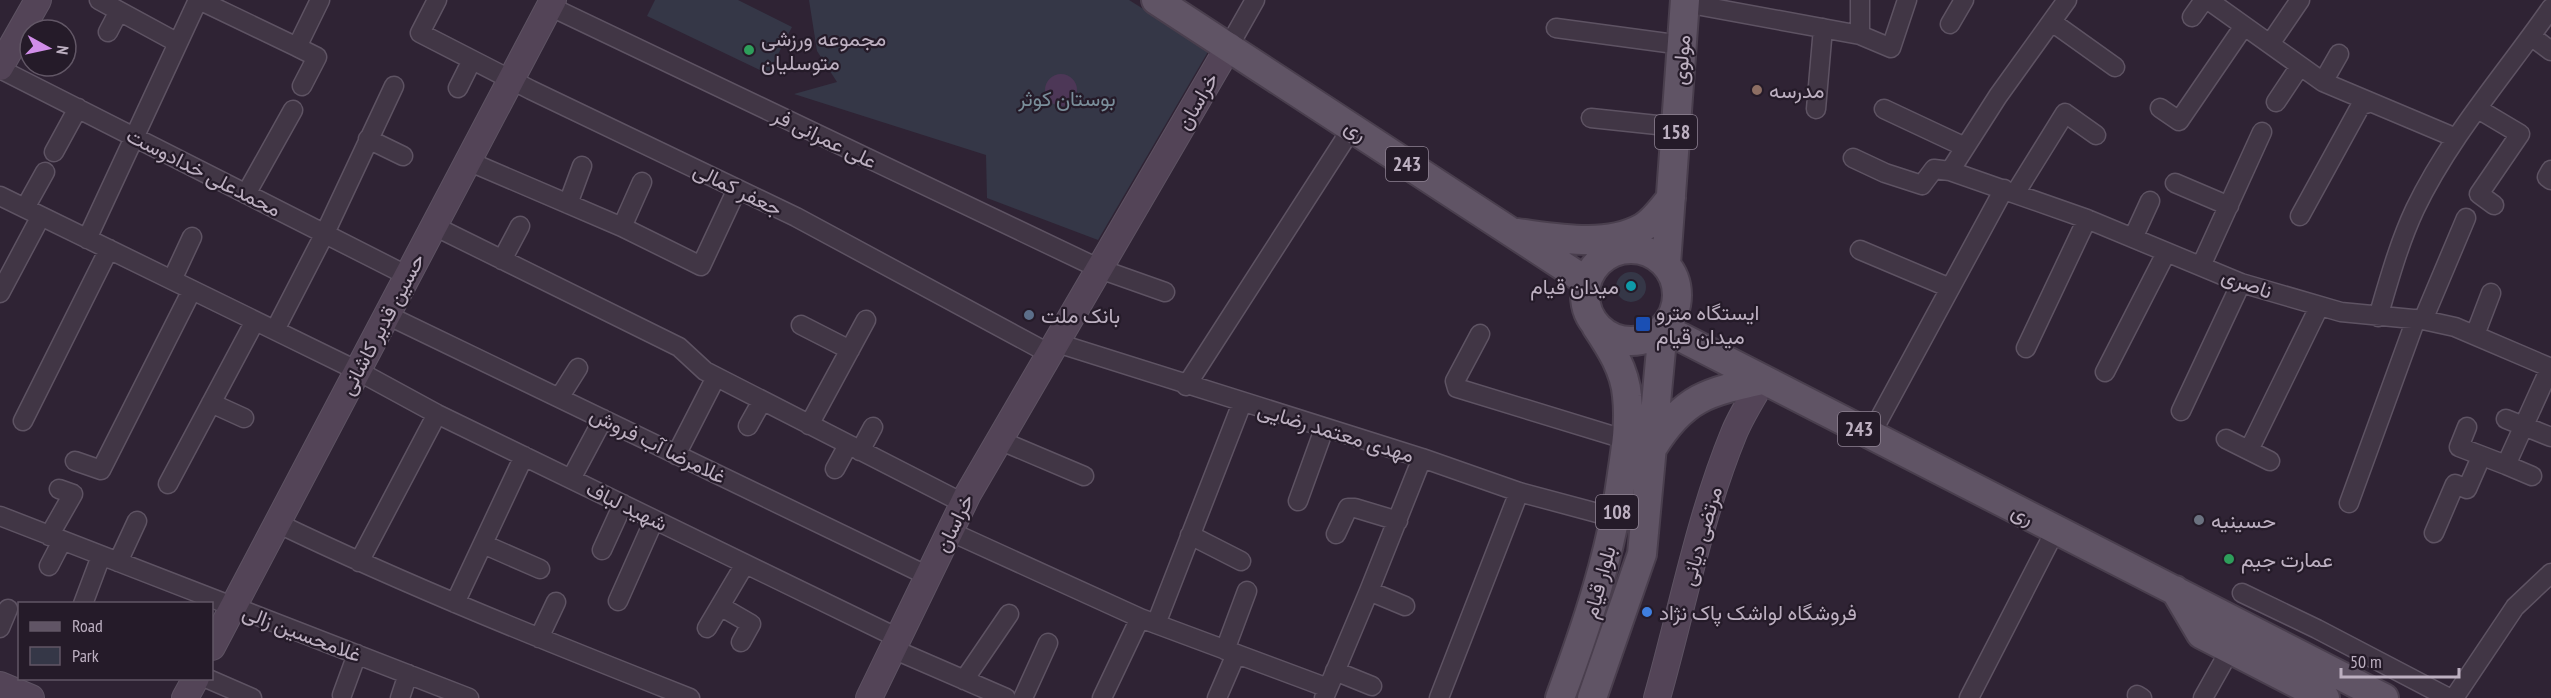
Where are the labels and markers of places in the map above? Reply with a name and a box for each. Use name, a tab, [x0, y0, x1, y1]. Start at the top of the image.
place label: مجموعه ورزشی متوسلیان	[761, 25, 886, 76]
marker: مجموعه ورزشی متوسلیان	[742, 43, 756, 57]
place label: مدرسه	[1769, 77, 1824, 104]
marker: مدرسه	[1750, 83, 1764, 97]
place label: میدان قیام	[1530, 273, 1619, 301]
marker: میدان قیام	[1624, 279, 1638, 293]
place label: ایستگاه مترو میدان قیام	[1656, 299, 1760, 351]
place label: بانک ملت	[1041, 302, 1120, 329]
marker: بانک ملت	[1022, 308, 1036, 322]
marker: ایستگاه مترو میدان قیام	[1634, 315, 1652, 333]
place label: حسینیه	[2211, 507, 2276, 534]
marker: حسینیه	[2192, 513, 2206, 527]
place label: عمارت جیم	[2241, 546, 2333, 574]
marker: عمارت جیم	[2222, 552, 2236, 566]
place label: فروشگاه لواشک پاک نژاد	[1659, 599, 1857, 627]
marker: فروشگاه لواشک پاک نژاد	[1640, 605, 1654, 619]

